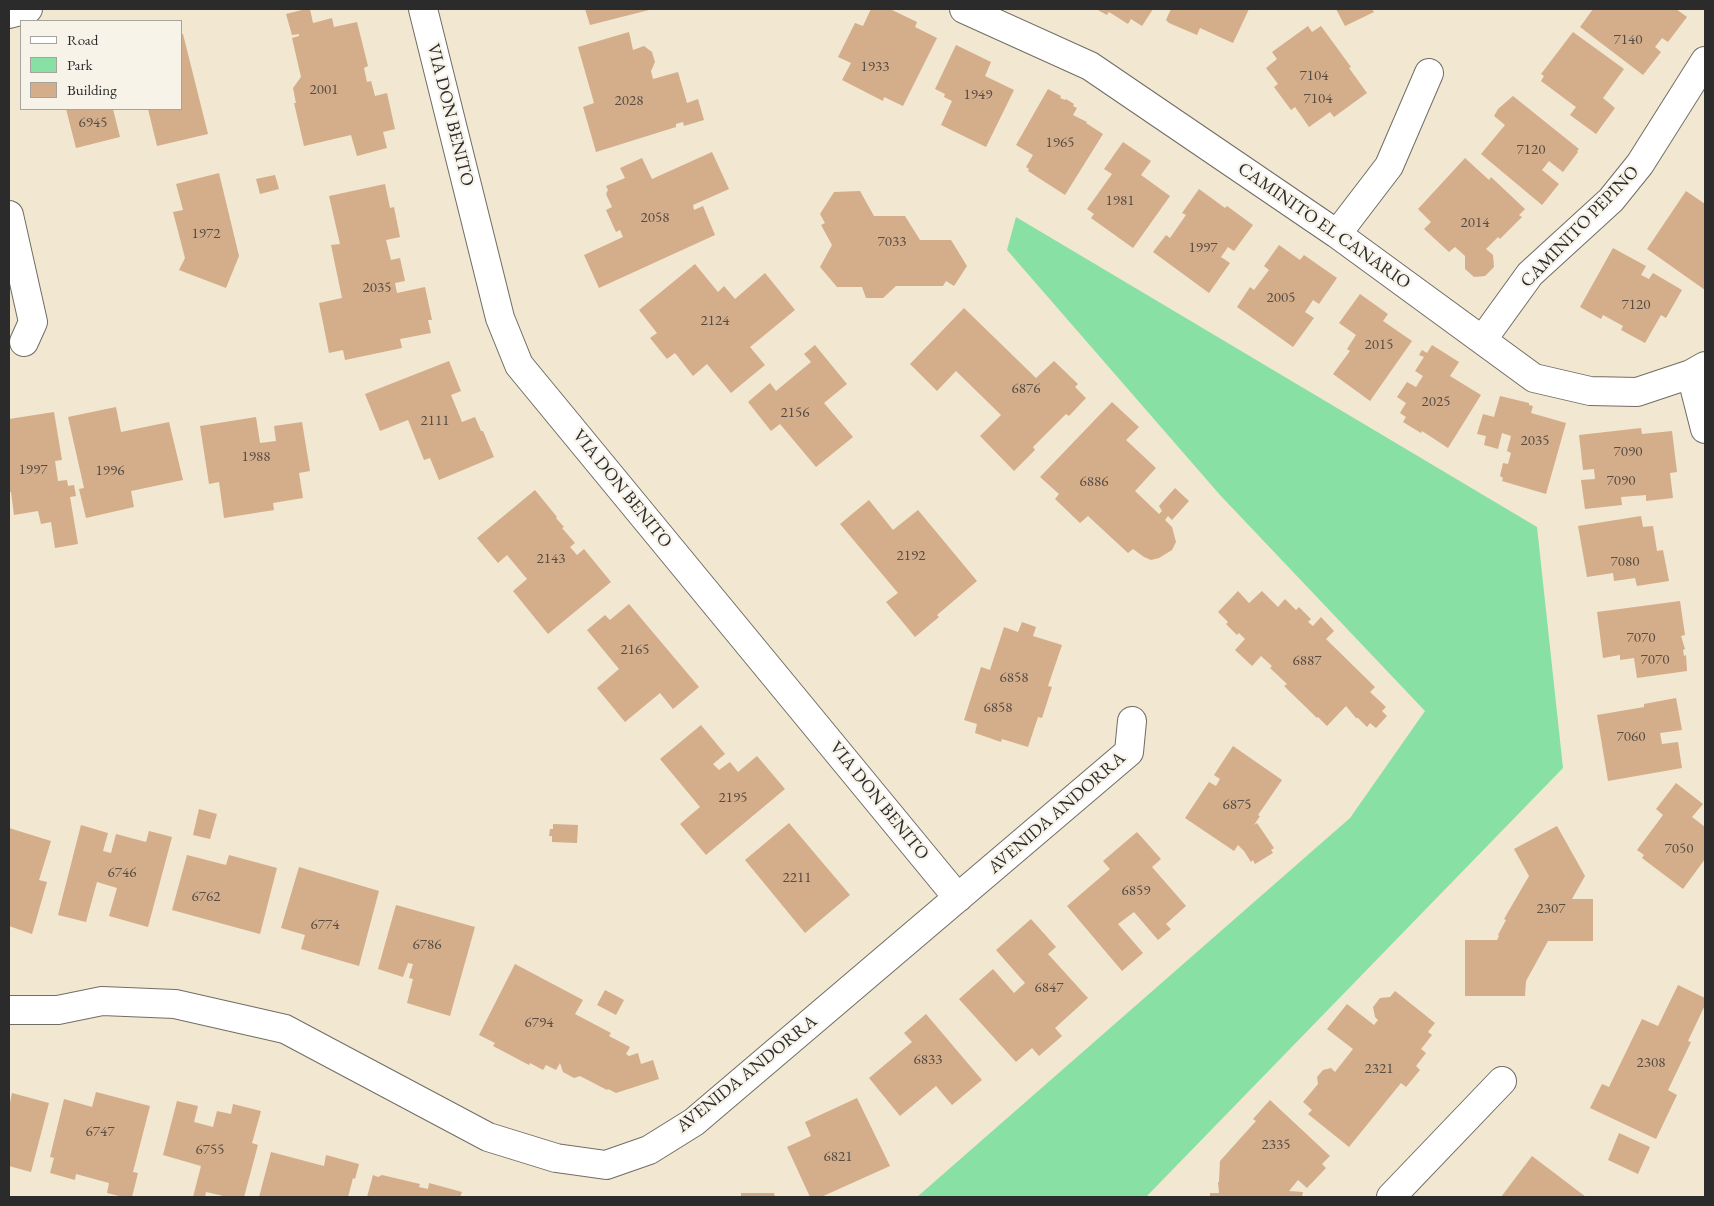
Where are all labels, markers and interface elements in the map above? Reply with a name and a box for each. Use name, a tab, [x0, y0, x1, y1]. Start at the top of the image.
legend	[20, 20, 182, 110]
text: Road	[67, 30, 98, 49]
house number: 7140	[1614, 31, 1642, 49]
street label: VIA DON BENITO	[422, 42, 478, 188]
text: Park	[67, 55, 93, 74]
house number: 1933	[861, 58, 889, 76]
house number: 7104	[1300, 67, 1328, 85]
text: Building	[67, 80, 117, 99]
house number: 2001	[310, 81, 338, 99]
house number: 1949	[964, 86, 992, 104]
house number: 7104	[1304, 90, 1332, 108]
house number: 2028	[615, 92, 643, 110]
house number: 6945	[79, 114, 107, 132]
house number: 1965	[1046, 134, 1074, 152]
house number: 7120	[1517, 141, 1545, 159]
street label: CAMINITO EL CANARIO	[1233, 158, 1415, 294]
street label: CAMINITO PEPINO	[1516, 162, 1644, 292]
house number: 1981	[1106, 192, 1134, 210]
house number: 2058	[641, 209, 669, 227]
house number: 2014	[1461, 214, 1489, 232]
house number: 1972	[192, 225, 220, 243]
house number: 7033	[878, 233, 906, 251]
house number: 1997	[1189, 239, 1217, 257]
house number: 2035	[363, 279, 391, 297]
house number: 2005	[1267, 289, 1295, 307]
house number: 7120	[1622, 296, 1650, 314]
house number: 2124	[701, 312, 729, 330]
house number: 2015	[1365, 336, 1393, 354]
house number: 6876	[1012, 380, 1040, 398]
house number: 2025	[1422, 393, 1450, 411]
house number: 2156	[781, 404, 809, 422]
house number: 2111	[421, 412, 449, 430]
street label: VIA DON BENITO	[568, 425, 676, 553]
house number: 2035	[1521, 432, 1549, 450]
house number: 7090	[1614, 443, 1642, 461]
house number: 1988	[242, 448, 270, 466]
house number: 1997	[19, 461, 47, 479]
house number: 1996	[96, 462, 124, 480]
house number: 7090	[1607, 472, 1635, 490]
house number: 6886	[1080, 473, 1108, 491]
house number: 2192	[897, 547, 925, 565]
house number: 2143	[537, 550, 565, 568]
house number: 7080	[1611, 553, 1639, 571]
house number: 7070	[1627, 629, 1655, 647]
house number: 2165	[621, 641, 649, 659]
house number: 7070	[1641, 651, 1669, 669]
house number: 6887	[1293, 652, 1321, 670]
house number: 6858	[1000, 669, 1028, 687]
house number: 6858	[984, 699, 1012, 717]
house number: 7060	[1617, 728, 1645, 746]
street label: VIA DON BENITO	[825, 737, 933, 865]
street label: AVENIDA ANDORRA	[984, 748, 1130, 878]
house number: 2195	[719, 789, 747, 807]
house number: 6875	[1223, 796, 1251, 814]
house number: 7050	[1665, 840, 1693, 858]
house number: 6746	[108, 864, 136, 882]
house number: 2211	[783, 869, 811, 887]
house number: 6859	[1122, 882, 1150, 900]
house number: 6762	[192, 888, 220, 906]
house number: 2307	[1537, 900, 1565, 918]
house number: 6774	[311, 916, 339, 934]
house number: 6786	[413, 936, 441, 954]
house number: 6847	[1035, 979, 1063, 997]
street label: AVENIDA ANDORRA	[672, 1011, 822, 1137]
house number: 6794	[525, 1014, 553, 1032]
house number: 6833	[914, 1051, 942, 1069]
house number: 2308	[1637, 1054, 1665, 1072]
house number: 2321	[1365, 1060, 1393, 1078]
house number: 6747	[86, 1123, 114, 1141]
house number: 2335	[1262, 1136, 1290, 1154]
house number: 6755	[196, 1141, 224, 1159]
house number: 6821	[824, 1148, 852, 1166]

